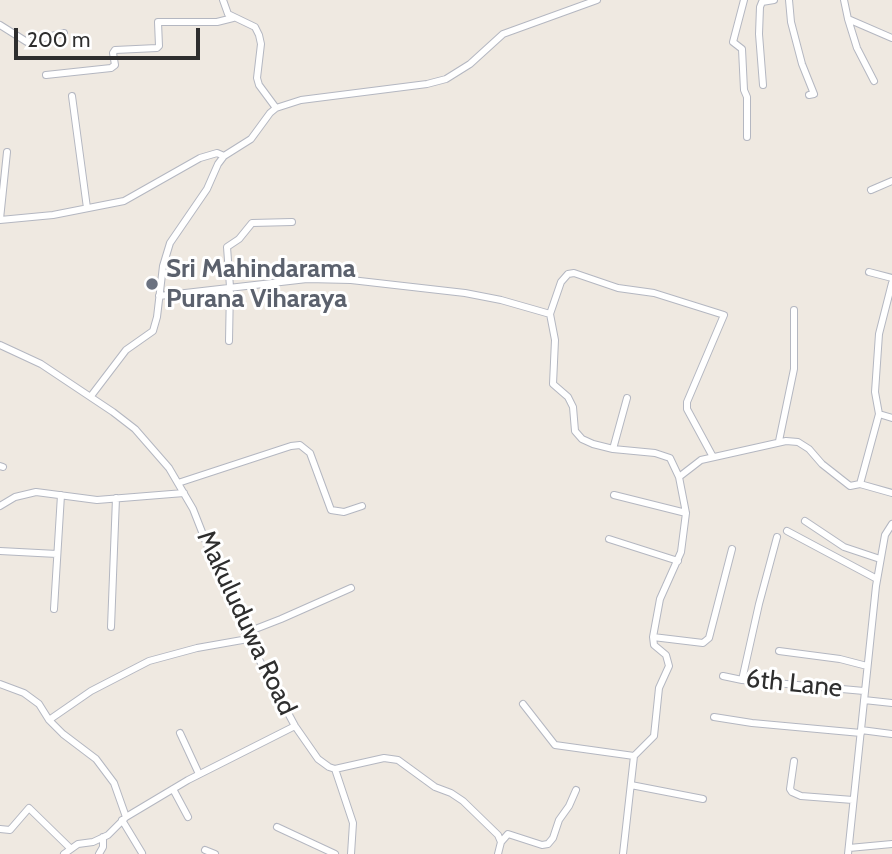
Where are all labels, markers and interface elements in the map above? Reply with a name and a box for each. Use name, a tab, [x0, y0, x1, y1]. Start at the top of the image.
scale bar	[18, 14, 203, 58]
text: 200 m	[27, 27, 90, 52]
place label: Sri Mahindarama Purana Viharaya	[166, 253, 356, 314]
marker: Sri Mahindarama Purana Viharaya	[144, 276, 160, 292]
street label: Makuluduwa Road	[190, 526, 302, 720]
street label: 6th Lane	[744, 663, 844, 705]

